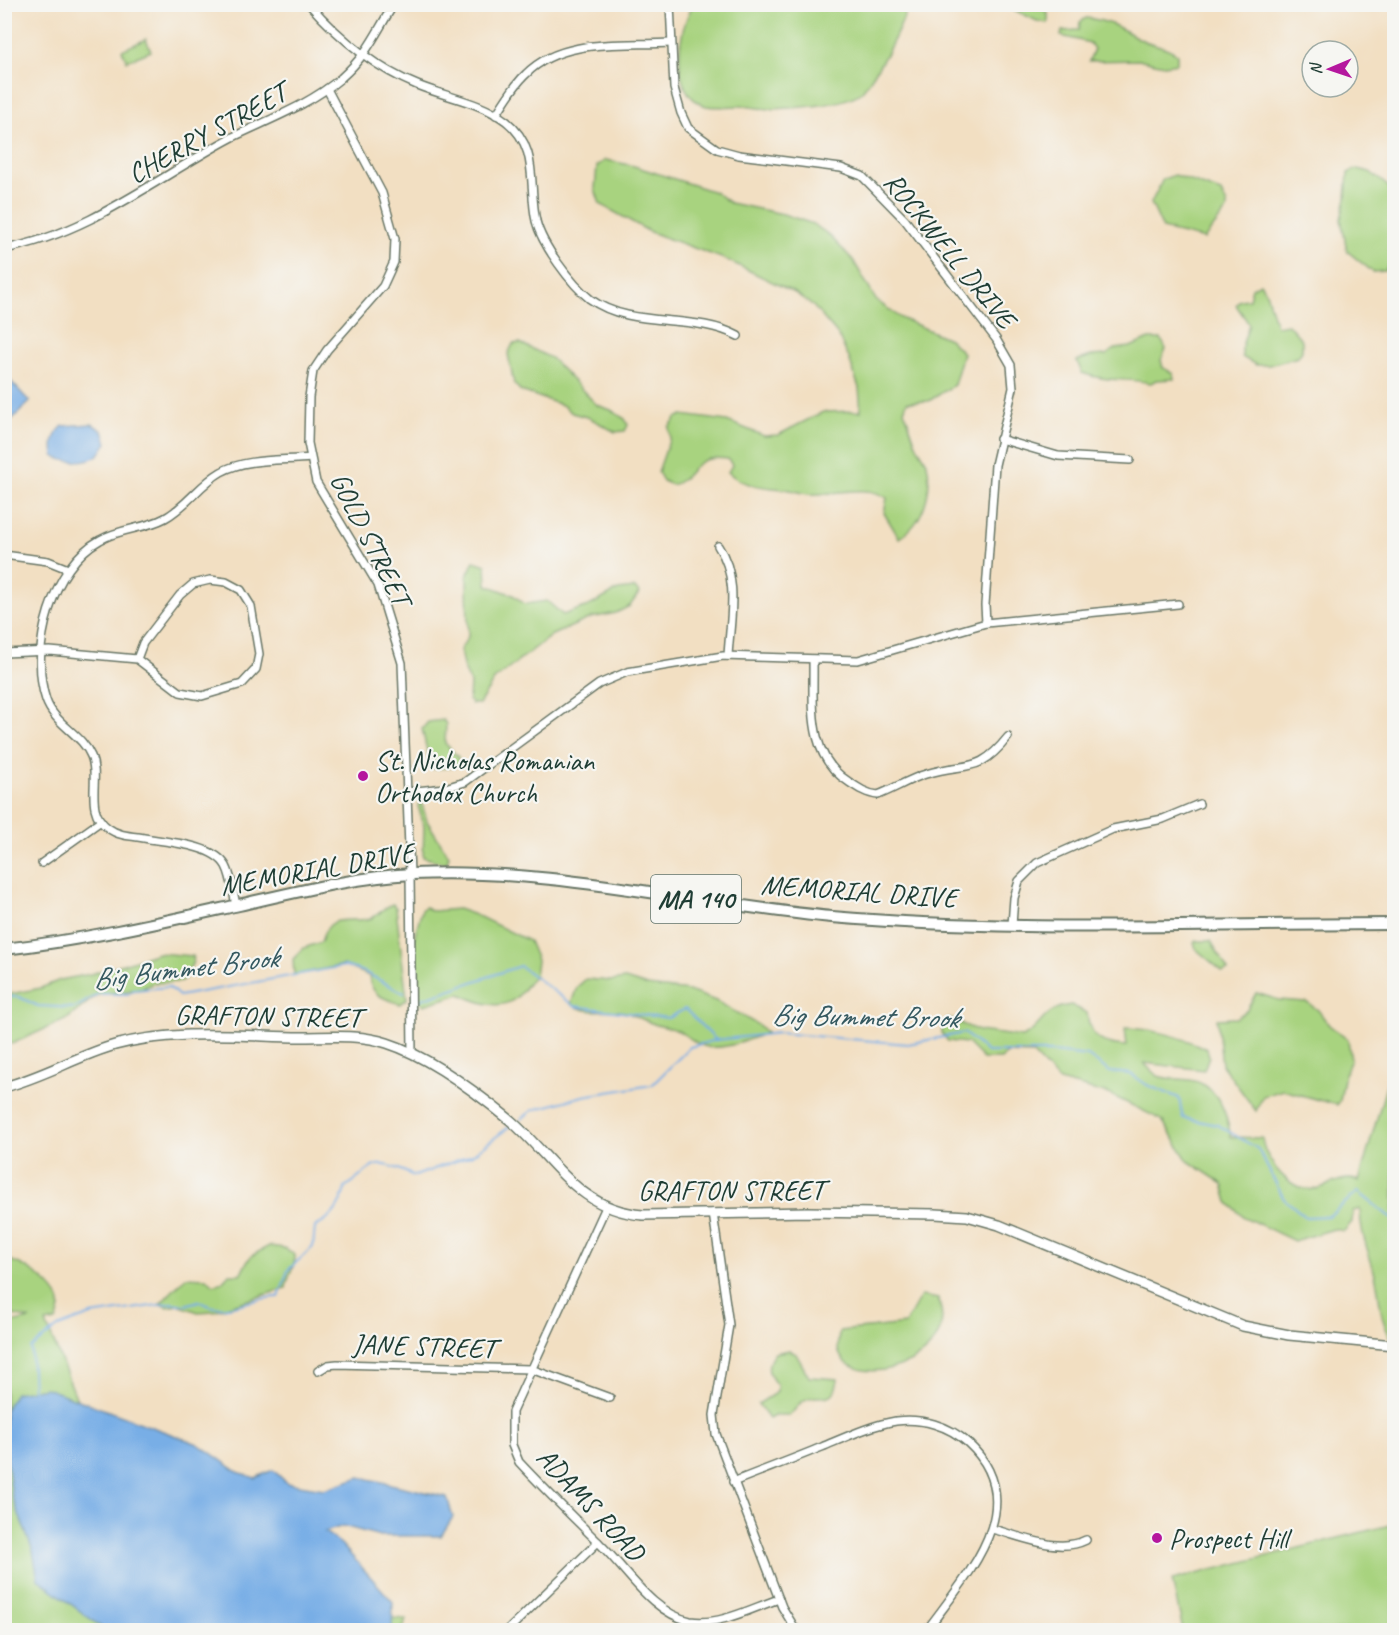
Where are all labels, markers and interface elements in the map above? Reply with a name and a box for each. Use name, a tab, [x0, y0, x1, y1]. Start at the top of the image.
north arrow	[1300, 39, 1360, 99]
text: N	[1306, 61, 1326, 75]
street label: CHERRY STREET	[121, 72, 299, 191]
street label: ROCKWELL DRIVE	[877, 165, 1025, 337]
street label: GOLD STREET	[323, 467, 422, 617]
place label: St. Nicholas Romanian Orthodox Church	[375, 743, 595, 810]
marker: St. Nicholas Romanian Orthodox Church	[356, 769, 370, 783]
street label: MEMORIAL DRIVE	[217, 834, 420, 903]
street label: MEMORIAL DRIVE	[760, 867, 962, 916]
road number: MA 140	[651, 875, 741, 923]
water label: Big Bummet Brook	[90, 937, 286, 998]
water label: Big Bummet Brook	[771, 995, 965, 1037]
street label: GRAFTON STREET	[175, 997, 368, 1035]
street label: GRAFTON STREET	[638, 1173, 831, 1208]
street label: JANE STREET	[350, 1326, 503, 1366]
street label: ADAMS ROAD	[529, 1440, 654, 1570]
place label: Prospect Hill	[1169, 1521, 1293, 1556]
marker: Prospect Hill	[1150, 1531, 1164, 1545]

